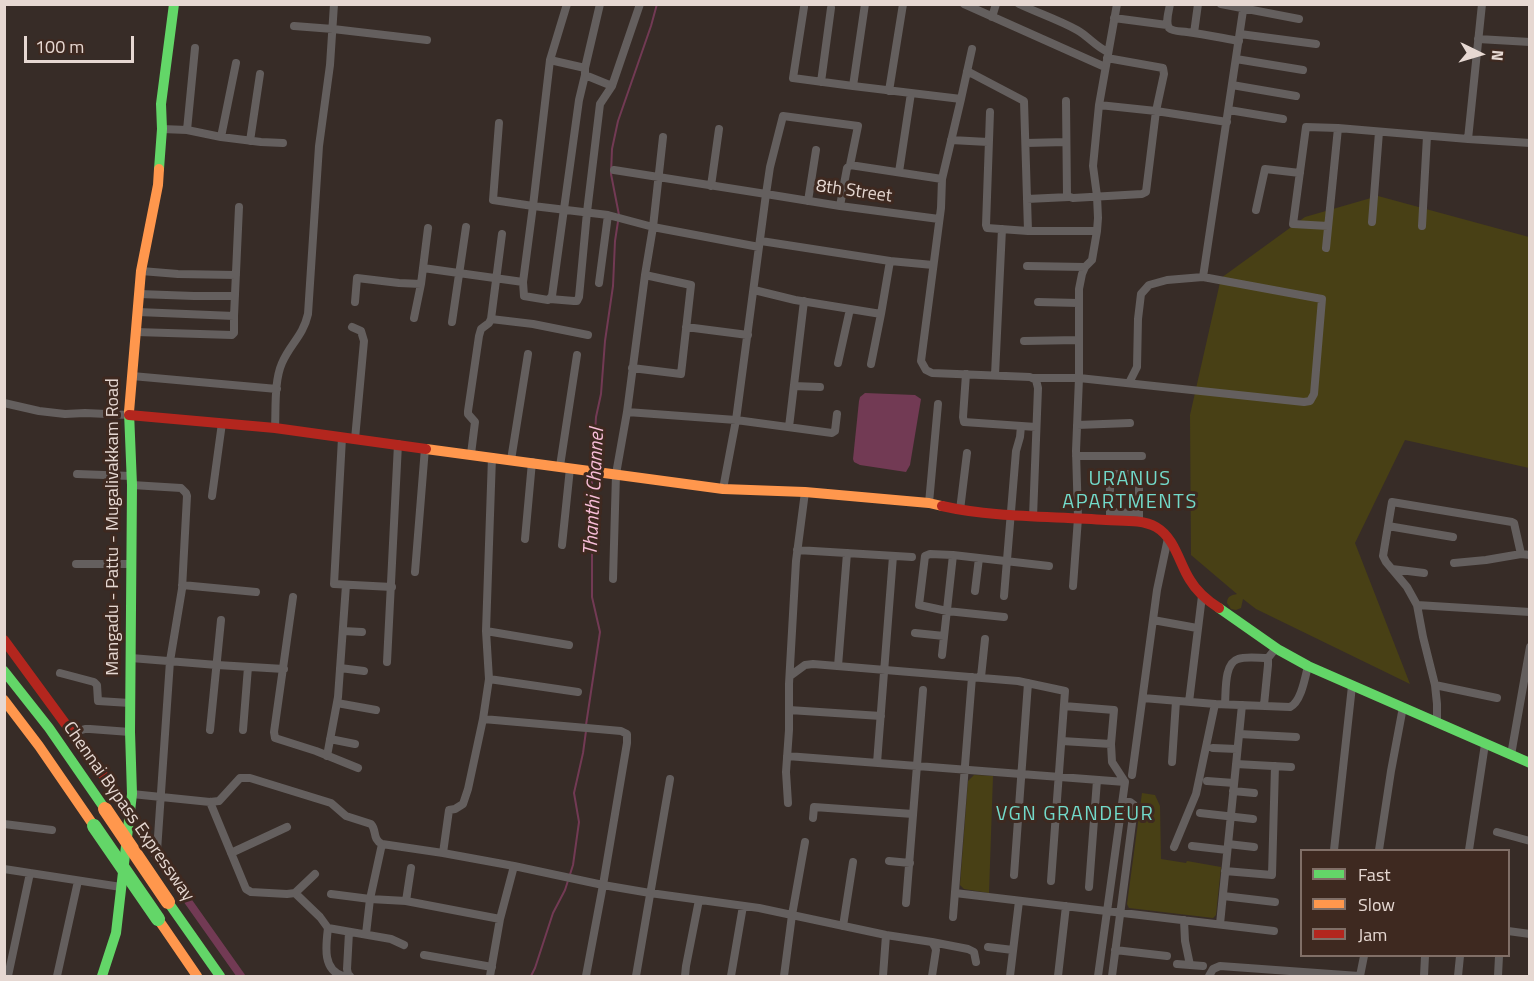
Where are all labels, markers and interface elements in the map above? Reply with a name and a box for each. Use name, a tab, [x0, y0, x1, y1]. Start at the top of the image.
scale bar	[27, 24, 136, 62]
north arrow	[1450, 24, 1510, 84]
text: 100 m	[35, 33, 84, 60]
text: N	[1485, 49, 1510, 62]
street label: 8th Street	[815, 176, 893, 208]
street label: Mangadu - Pattu - Mugalivakkam Road	[103, 378, 125, 676]
water label: Thanthi Channel	[580, 428, 610, 556]
district label: URANUS APARTMENTS	[1062, 468, 1198, 515]
street label: Chennai Bypass Expressway	[58, 718, 198, 906]
district label: VGN GRANDEUR	[996, 803, 1154, 827]
legend	[1300, 849, 1510, 957]
text: Fast	[1358, 861, 1391, 888]
text: Slow	[1358, 891, 1395, 918]
text: Jam	[1358, 921, 1387, 948]

